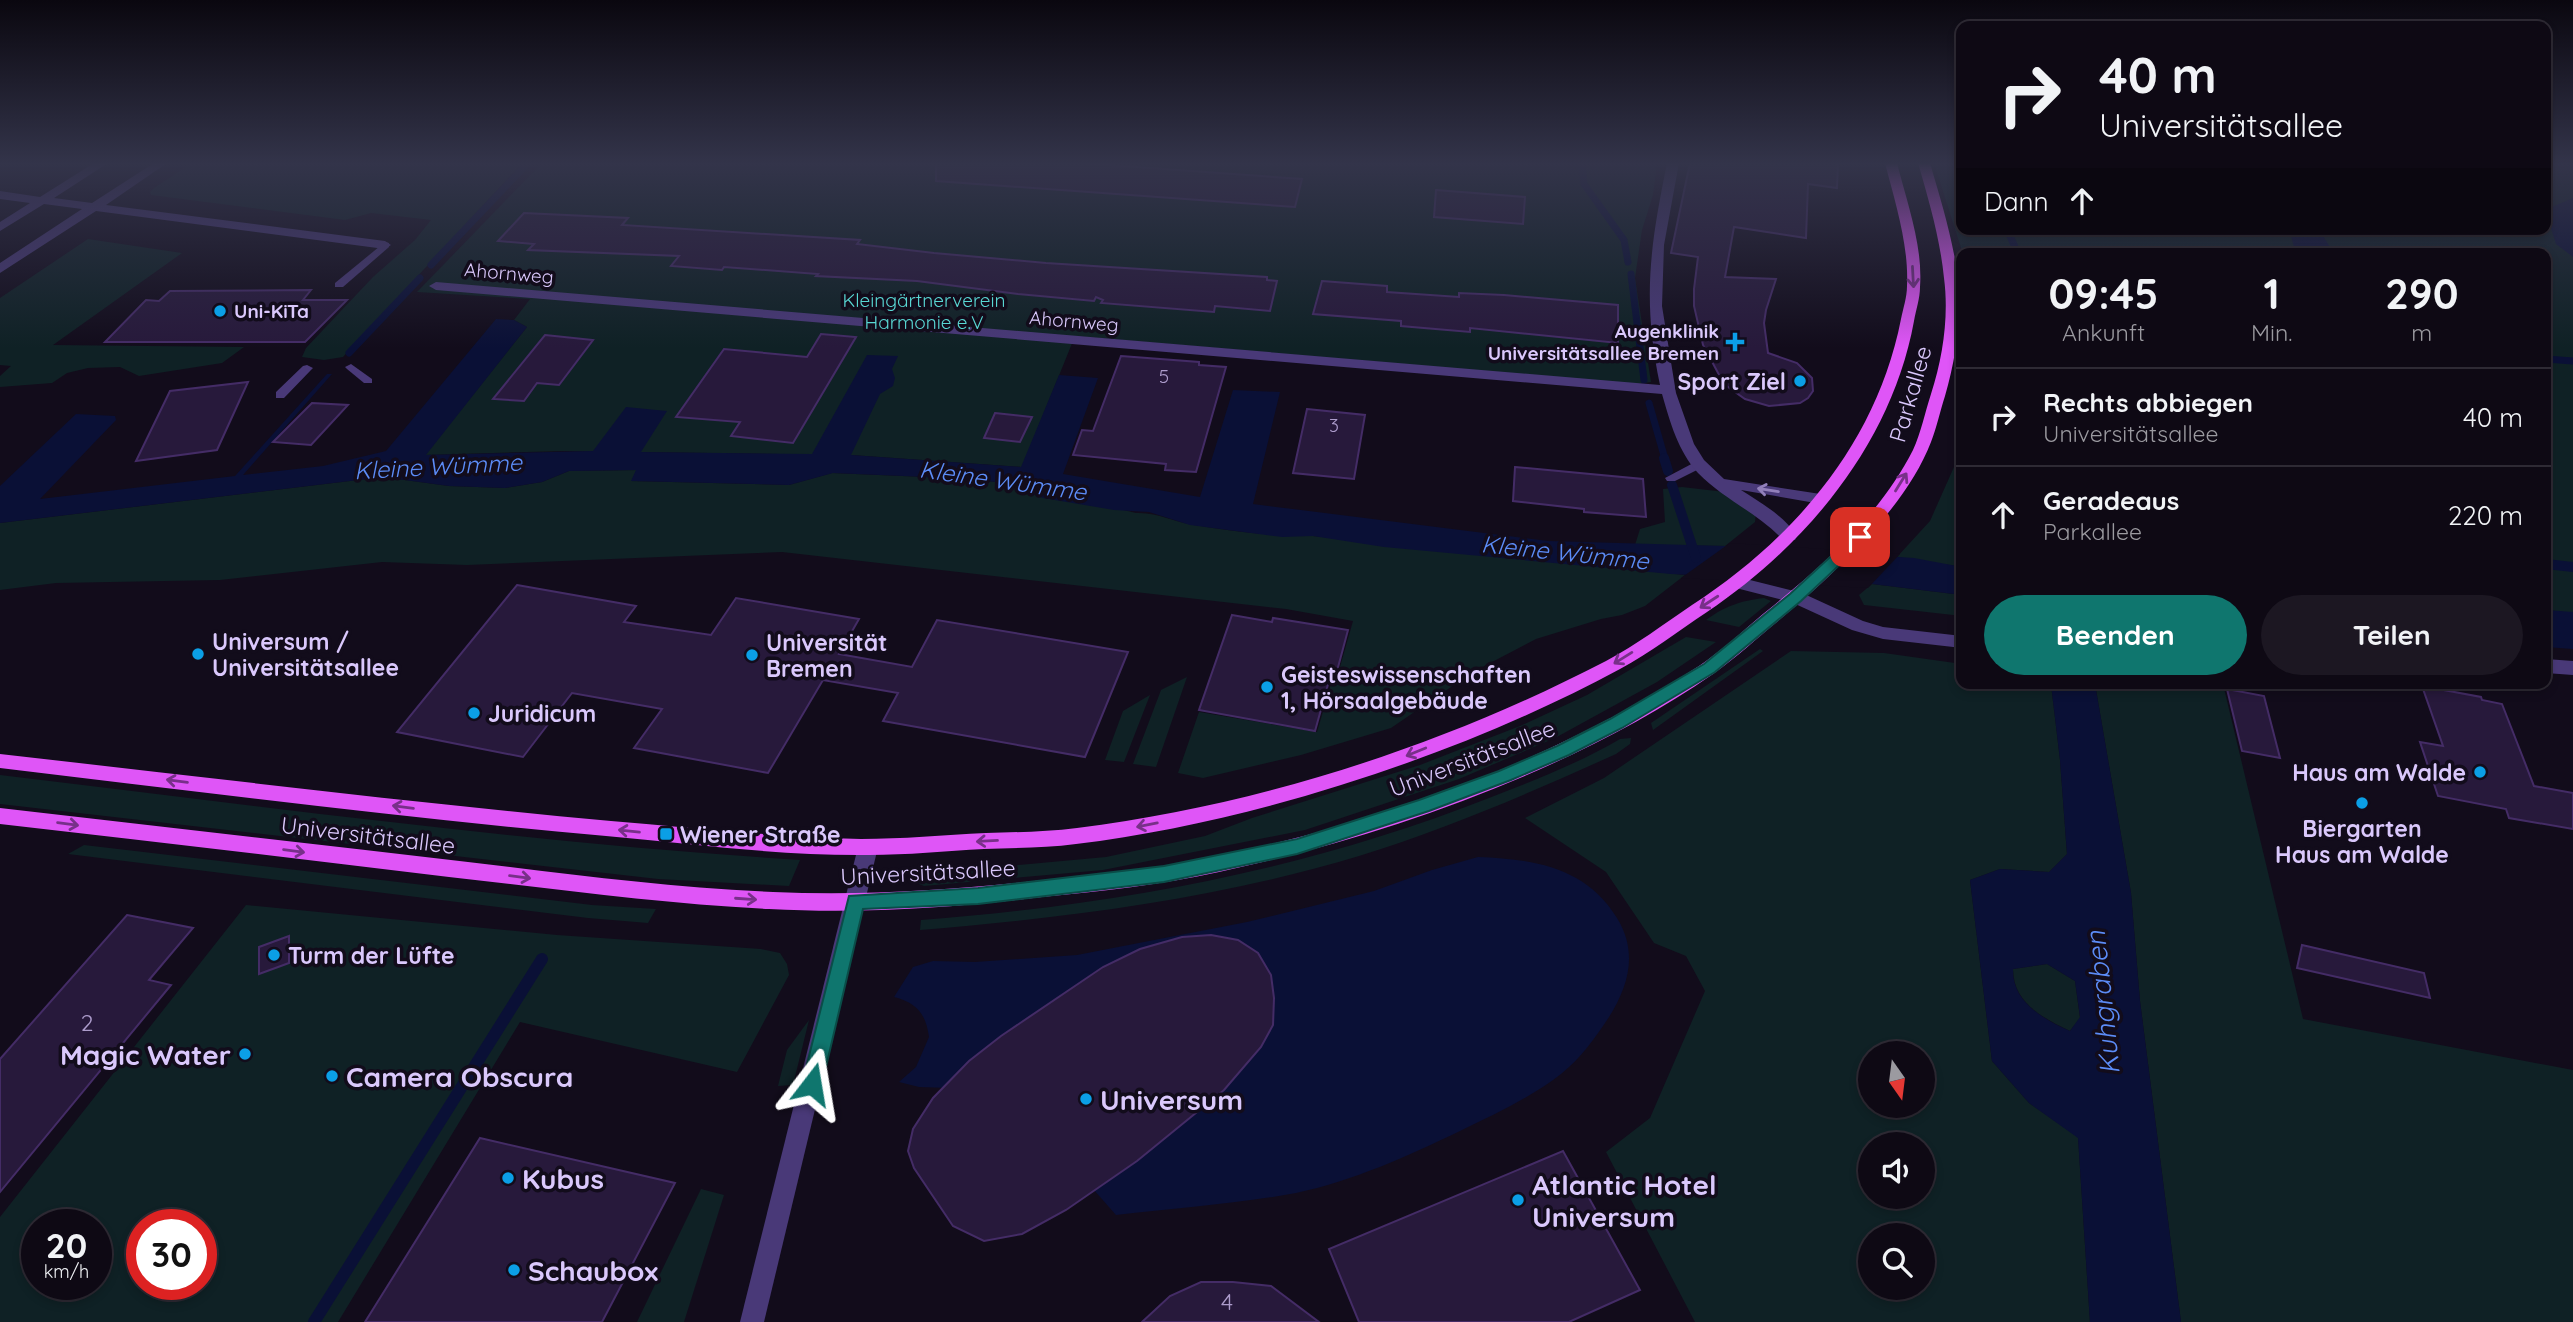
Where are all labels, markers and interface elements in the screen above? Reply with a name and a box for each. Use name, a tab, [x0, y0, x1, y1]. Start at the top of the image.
text: 40 m	[2099, 44, 2217, 105]
icon: right	[1984, 49, 2075, 140]
text: Universitätsallee	[2099, 105, 2343, 145]
icon: ahead	[2063, 182, 2101, 220]
text: Dann	[1984, 185, 2049, 218]
street label: Ahornweg	[463, 257, 555, 289]
one-way arrow	[1907, 266, 1920, 288]
text: 09:45	[2049, 267, 2159, 320]
text: 1	[2264, 267, 2280, 320]
text: 290	[2385, 267, 2458, 320]
park label: Kleingärtnerverein Harmonie e.V	[842, 288, 1006, 334]
place label: Uni-KiTa	[234, 299, 309, 323]
marker: Uni-KiTa	[212, 303, 228, 319]
street label: Ahornweg	[1028, 305, 1120, 337]
text: Ankunft	[2062, 318, 2145, 347]
text: Min.	[2251, 318, 2292, 347]
text: m	[2411, 318, 2432, 347]
place label: Augenklinik Universitätsallee Bremen	[1488, 319, 1719, 365]
marker: Augenklinik Universitätsallee Bremen	[1725, 332, 1745, 352]
street label: Parkallee	[1882, 342, 1938, 446]
house number: 5	[1159, 364, 1169, 388]
place label: Sport Ziel	[1678, 367, 1786, 396]
marker: Sport Ziel	[1792, 373, 1808, 389]
text: Rechts abbiegen	[2043, 386, 2253, 419]
icon: right	[1984, 398, 2022, 436]
text: 40 m	[2463, 401, 2523, 434]
house number: 3	[1329, 413, 1339, 437]
text: Universitätsallee	[2043, 419, 2218, 448]
water label: Kleine Wümme	[353, 447, 524, 485]
water label: Kleine Wümme	[918, 453, 1090, 507]
one-way arrow	[1894, 473, 1908, 493]
one-way arrow	[1757, 484, 1780, 497]
text: Geradeaus	[2043, 484, 2179, 517]
icon: ahead	[1984, 496, 2022, 534]
text: 220 m	[2448, 499, 2523, 532]
pin	[1830, 507, 1890, 567]
text: Parkallee	[2043, 517, 2142, 546]
icon: arrive	[1841, 518, 1879, 556]
water label: Kleine Wümme	[1480, 528, 1652, 576]
one-way arrow	[1700, 595, 1719, 609]
button: Beenden	[1984, 595, 2247, 675]
button: Teilen	[2261, 595, 2523, 675]
place label: Universum / Universitätsallee	[212, 627, 399, 682]
place label: Universität Bremen	[766, 628, 888, 683]
marker: Universum / Universitätsallee	[190, 646, 206, 662]
marker: Universität Bremen	[744, 647, 760, 663]
one-way arrow	[1613, 652, 1633, 666]
place label: Geisteswissenschaften 1, Hörsaalgebäude	[1281, 660, 1531, 715]
marker: Geisteswissenschaften 1, Hörsaalgebäude	[1259, 679, 1275, 695]
place label: Juridicum	[488, 699, 596, 728]
marker: Juridicum	[466, 705, 482, 721]
street label: Universitätsallee	[1385, 713, 1559, 803]
one-way arrow	[1405, 746, 1427, 759]
place label: Haus am Walde	[2292, 758, 2466, 787]
marker: Haus am Walde	[2472, 764, 2488, 780]
one-way arrow	[166, 775, 189, 788]
marker: Biergarten Haus am Walde	[2354, 795, 2370, 811]
one-way arrow	[392, 800, 415, 813]
street label: Universitätsallee	[279, 810, 457, 860]
place label: Biergarten Haus am Walde	[2275, 814, 2449, 869]
one-way arrow	[56, 818, 79, 831]
one-way arrow	[1136, 818, 1159, 832]
place label: Wiener Straße	[680, 820, 841, 849]
one-way arrow	[619, 824, 641, 837]
marker: Wiener Straße	[658, 826, 674, 842]
one-way arrow	[976, 835, 999, 848]
one-way arrow	[282, 845, 305, 858]
street label: Universitätsallee	[840, 853, 1016, 891]
one-way arrow	[508, 871, 531, 884]
one-way arrow	[734, 893, 757, 906]
water label: Kuhgraben	[2077, 929, 2127, 1077]
place label: Turm der Lüfte	[288, 941, 455, 970]
marker: Turm der Lüfte	[266, 947, 282, 963]
house number: 2	[81, 1008, 93, 1037]
place label: Magic Water	[60, 1037, 231, 1072]
north arrow	[1858, 1041, 1936, 1118]
map controls	[1858, 1041, 1935, 1300]
marker: Magic Water	[237, 1046, 253, 1062]
position arrow	[775, 1047, 849, 1121]
place label: Camera Obscura	[346, 1059, 573, 1094]
marker: Camera Obscura	[324, 1068, 340, 1084]
place label: Universum	[1100, 1082, 1243, 1117]
marker: Universum	[1078, 1091, 1094, 1107]
button: sound	[1858, 1132, 1935, 1209]
place label: Kubus	[522, 1161, 604, 1196]
place label: Atlantic Hotel Universum	[1532, 1167, 1717, 1234]
marker: Kubus	[500, 1170, 516, 1186]
marker: Atlantic Hotel Universum	[1510, 1192, 1526, 1208]
speed limit sign: 30	[126, 1209, 217, 1300]
text: 20	[46, 1223, 87, 1267]
button: search	[1858, 1223, 1935, 1300]
place label: Schaubox	[528, 1253, 658, 1288]
text: km/h	[44, 1260, 89, 1283]
marker: Schaubox	[506, 1262, 522, 1278]
house number: 4	[1221, 1287, 1233, 1316]

